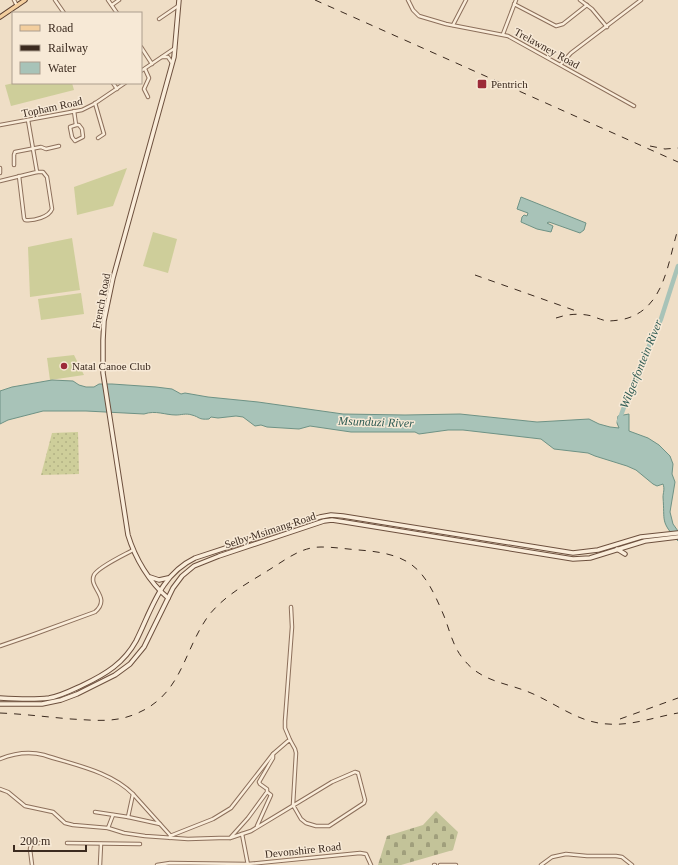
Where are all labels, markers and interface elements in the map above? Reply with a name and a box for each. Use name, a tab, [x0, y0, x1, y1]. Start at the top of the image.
legend	[12, 12, 142, 84]
text: Road	[48, 21, 73, 35]
street label: Trelawney Road	[512, 25, 582, 71]
text: Railway	[48, 41, 88, 55]
text: Water	[48, 61, 76, 75]
marker: Pentrich	[476, 78, 488, 90]
place label: Pentrich	[491, 78, 528, 90]
street label: Topham Road	[20, 95, 84, 119]
street label: French Road	[90, 272, 112, 330]
water label: Wilgerfontein River	[617, 317, 665, 410]
place label: Natal Canoe Club	[72, 360, 151, 372]
marker: Natal Canoe Club	[59, 361, 69, 371]
water label: Msunduzi River	[337, 414, 414, 430]
street label: Selby Msimang Road	[223, 509, 318, 550]
scale bar	[14, 827, 86, 853]
text: 200 m	[20, 834, 51, 848]
street label: Devonshire Road	[264, 840, 342, 860]

